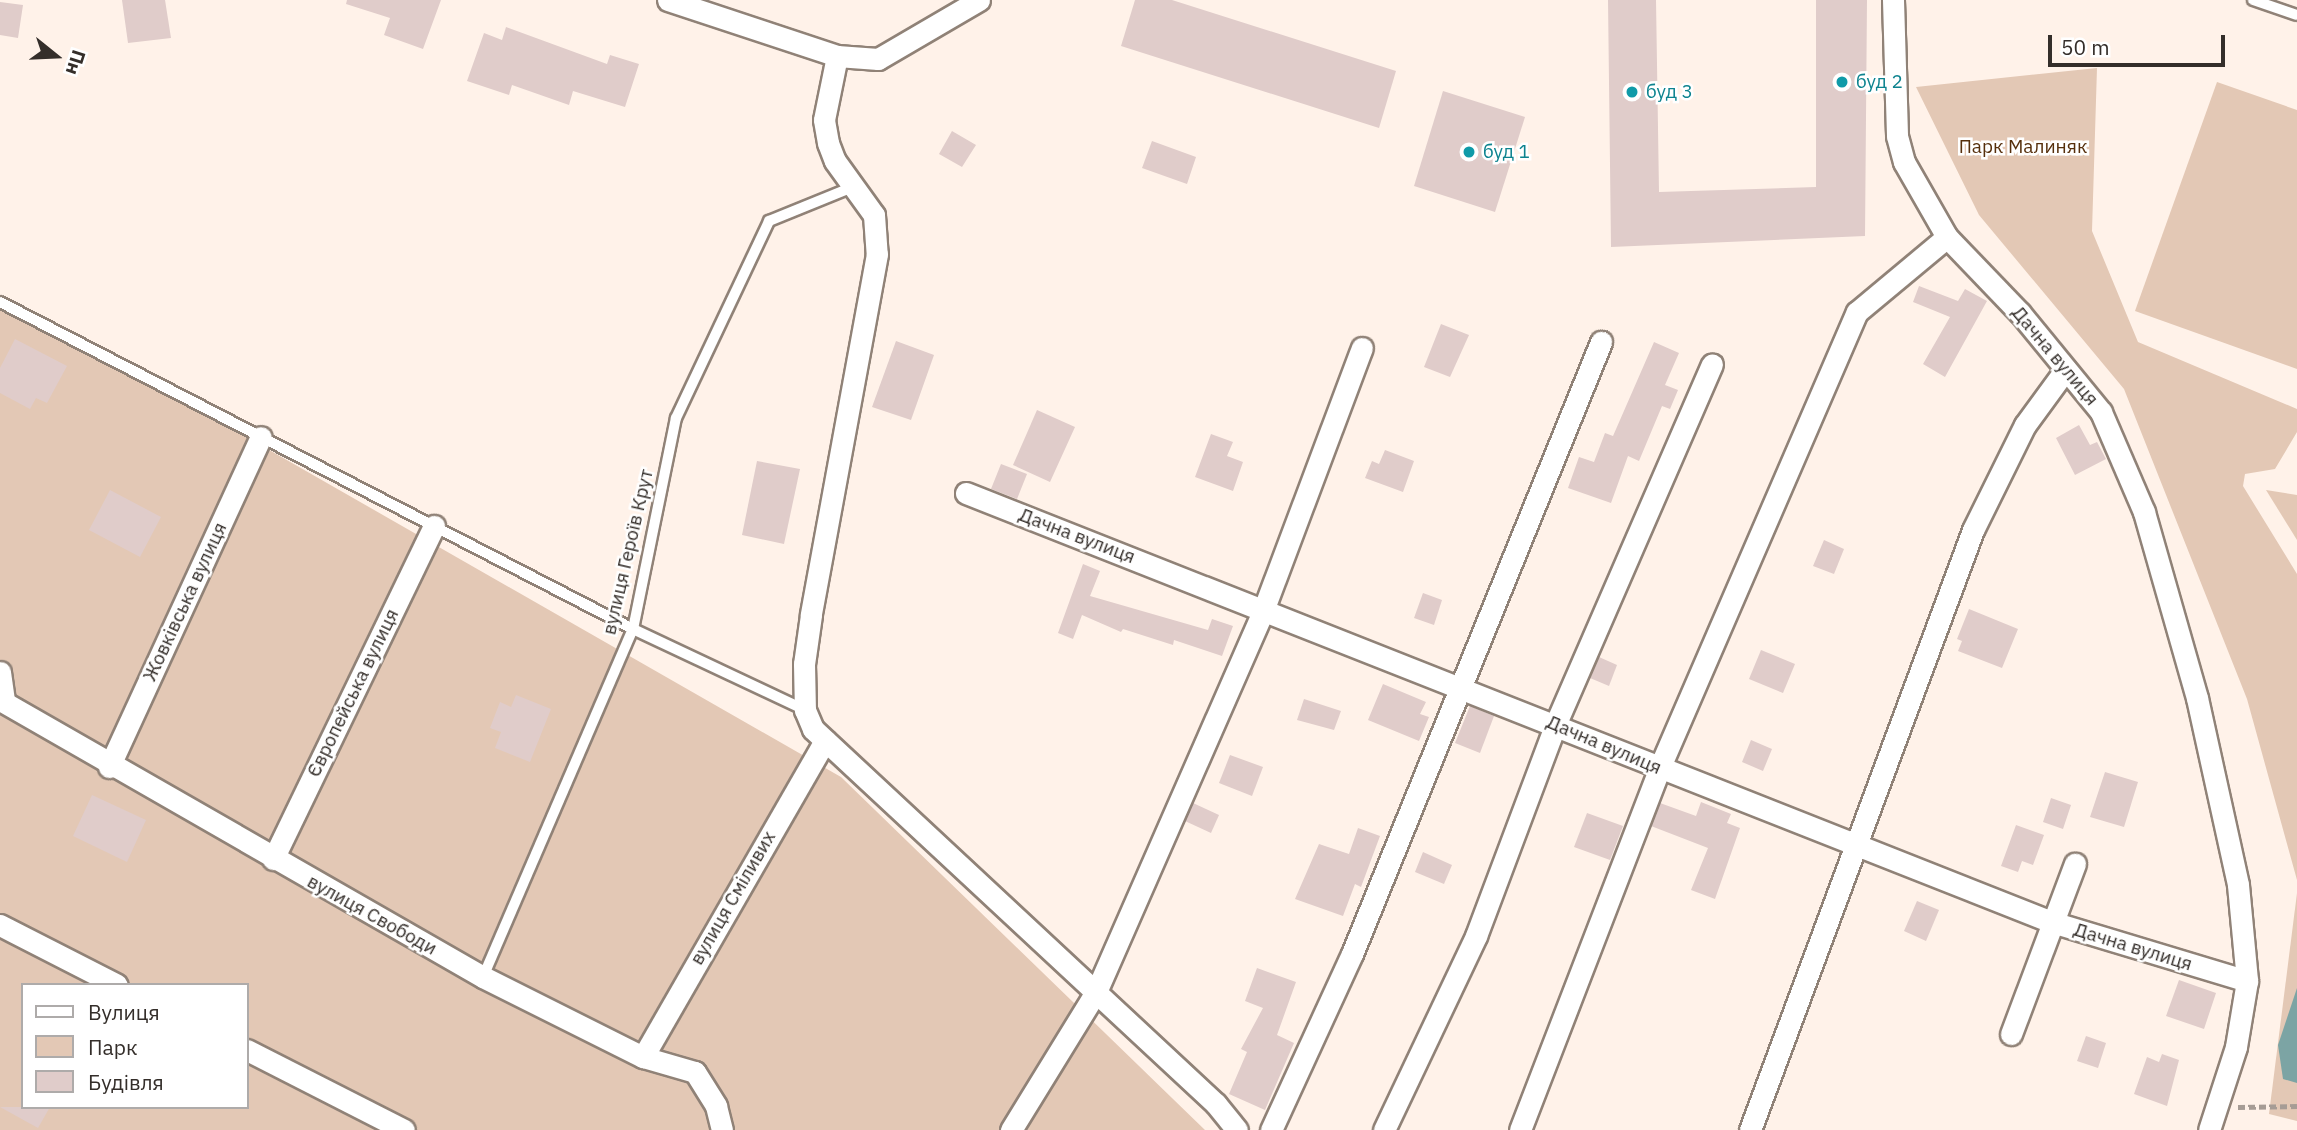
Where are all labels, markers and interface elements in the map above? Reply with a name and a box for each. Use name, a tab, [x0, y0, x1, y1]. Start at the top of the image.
north arrow	[21, 21, 91, 91]
scale bar	[2052, 21, 2229, 65]
text: 50 m	[2061, 33, 2110, 61]
text: Пн	[61, 47, 91, 78]
place label: буд 2	[1856, 71, 1903, 93]
marker: буд 2	[1834, 74, 1850, 90]
place label: буд 3	[1646, 81, 1693, 103]
marker: буд 3	[1624, 84, 1640, 100]
park label: Парк Малиняк	[1959, 136, 2087, 158]
place label: буд 1	[1483, 141, 1530, 163]
marker: буд 1	[1461, 144, 1477, 160]
street label: Дачна вулиця	[2007, 302, 2103, 410]
street label: вулиця Героїв Крут	[598, 467, 658, 637]
street label: Дачна вулиця	[1016, 503, 1138, 569]
street label: Жовківська вулиця	[138, 519, 232, 685]
street label: Європейська вулиця	[302, 605, 404, 781]
street label: Дачна вулиця	[1543, 711, 1665, 779]
street label: вулиця Сміливих	[685, 827, 781, 969]
street label: вулиця Свободи	[303, 870, 441, 960]
street label: Дачна вулиця	[2071, 918, 2195, 976]
legend	[21, 983, 248, 1109]
text: Вулиця	[88, 998, 160, 1026]
text: Парк	[88, 1033, 138, 1061]
text: Будівля	[88, 1068, 164, 1096]

